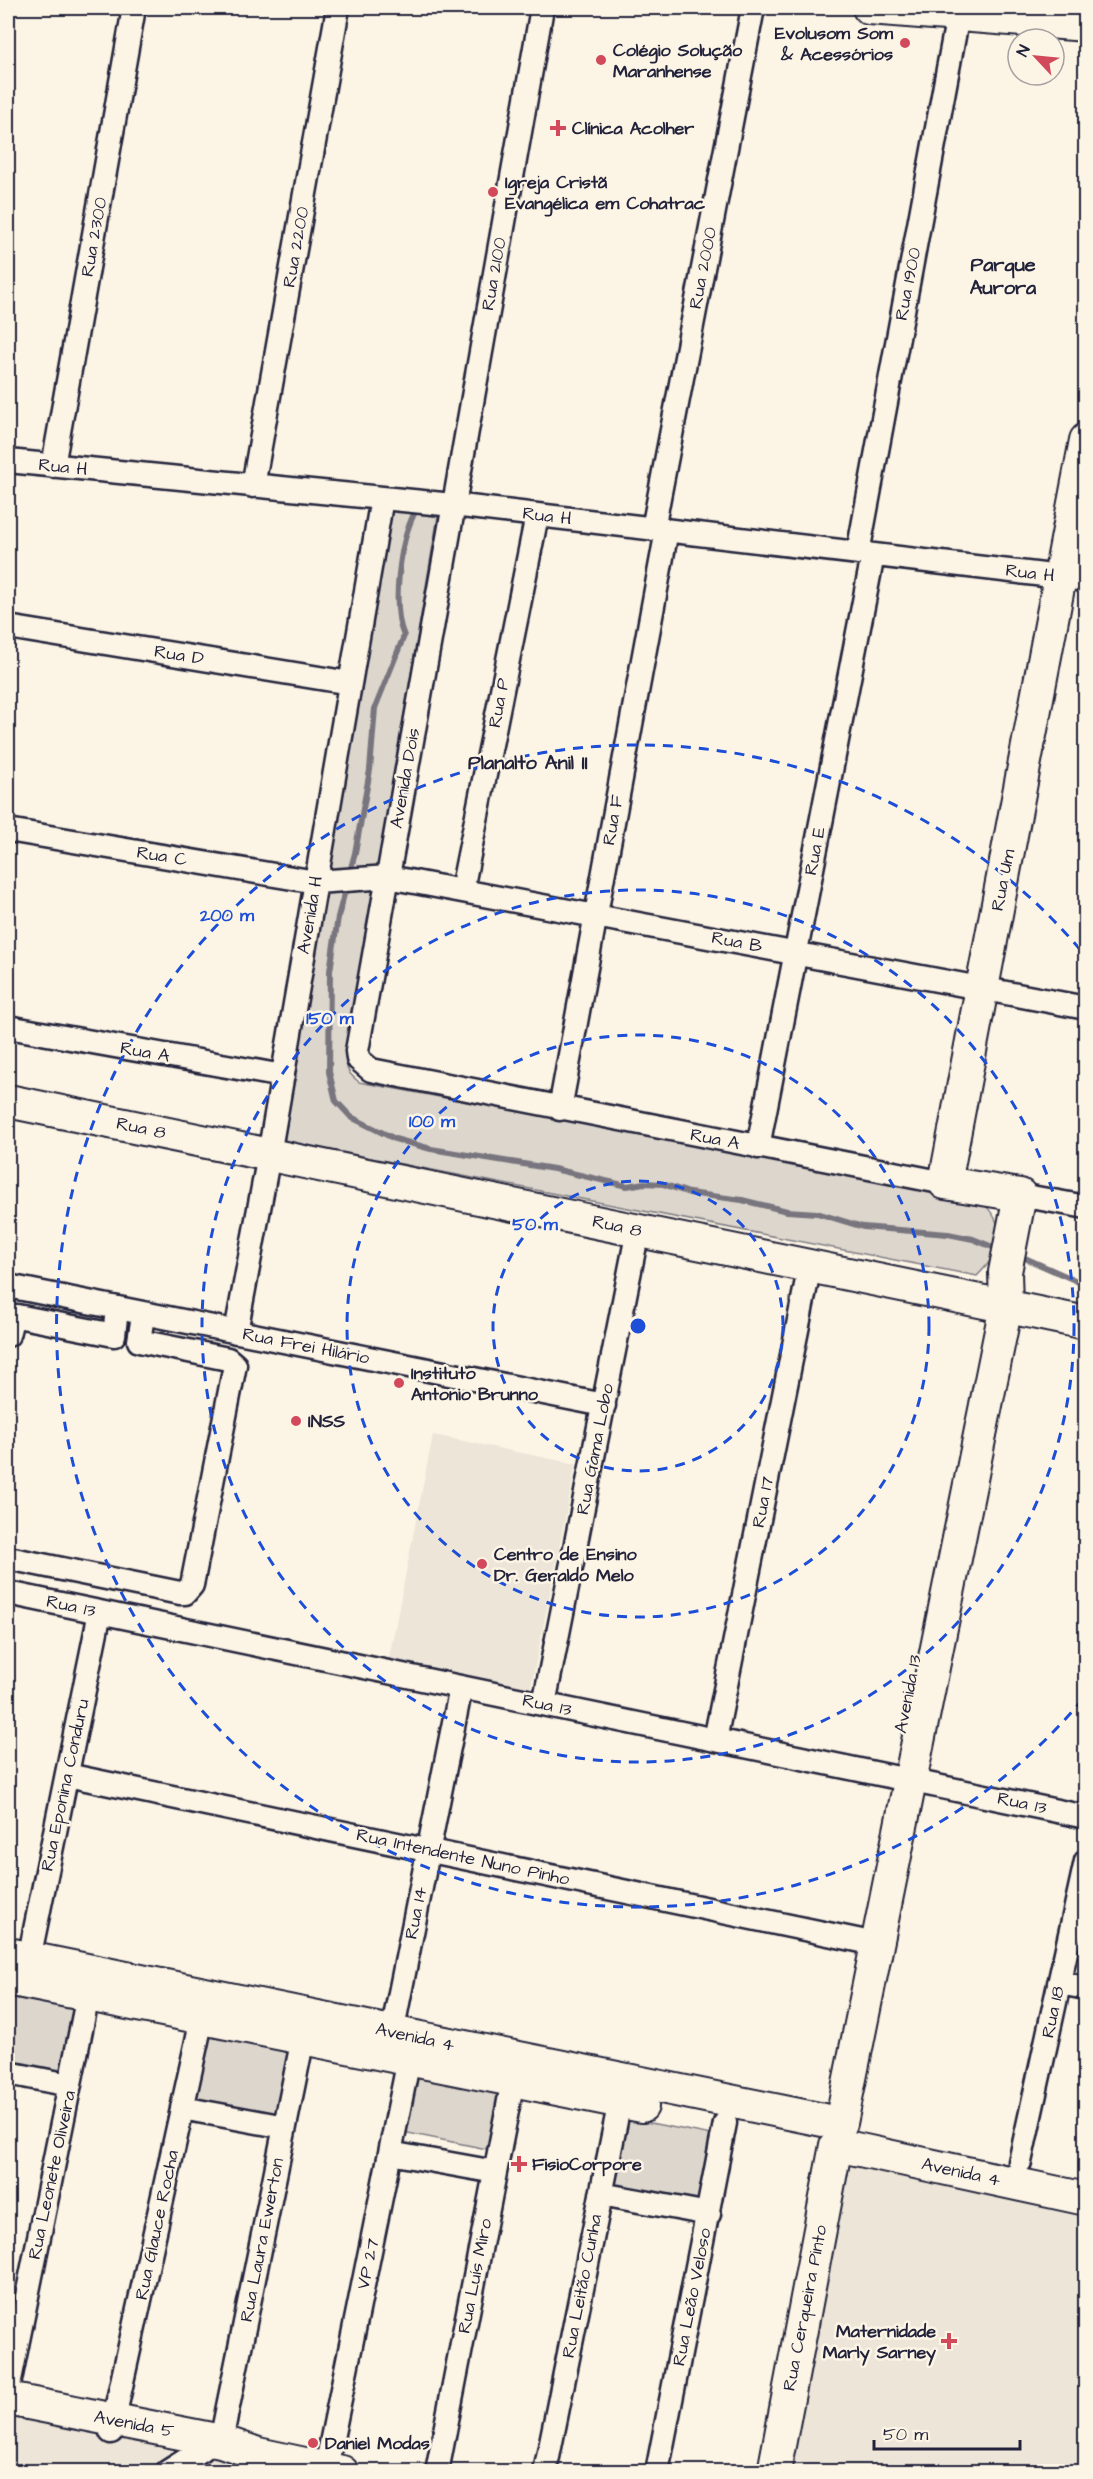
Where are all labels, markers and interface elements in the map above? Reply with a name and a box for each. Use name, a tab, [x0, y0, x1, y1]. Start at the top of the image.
place label: Evolusom Som & Acessórios	[775, 21, 894, 67]
north arrow	[1006, 27, 1066, 87]
marker: Evolusom Som & Acessórios	[898, 36, 912, 50]
place label: Colégio Solução Maranhense	[613, 38, 743, 84]
text: N	[1011, 42, 1036, 60]
marker: Colégio Solução Maranhense	[594, 53, 608, 67]
place label: Clínica Acolher	[572, 116, 694, 141]
marker: Clínica Acolher	[549, 119, 567, 137]
place label: Igreja Cristã Evangélica em Cohatrac	[505, 170, 706, 217]
marker: Igreja Cristã Evangélica em Cohatrac	[486, 185, 500, 199]
street label: Rua 2300	[75, 195, 113, 279]
street label: Rua 2200	[277, 205, 315, 289]
street label: Rua 2000	[683, 225, 723, 311]
street label: Rua 2100	[475, 236, 513, 312]
street label: Rua 1900	[889, 245, 927, 323]
district label: Parque Aurora	[970, 251, 1037, 302]
street label: Rua H	[37, 452, 89, 482]
street label: Rua H	[521, 501, 573, 531]
street label: Rua H	[1004, 558, 1056, 588]
street label: Rua D	[152, 639, 206, 671]
street label: Rua P	[482, 676, 516, 730]
street label: Avenida Dois	[384, 726, 426, 830]
district label: Planalto Anil II	[468, 749, 588, 777]
street label: Rua F	[596, 792, 630, 847]
street label: Rua E	[798, 824, 832, 877]
street label: Rua C	[135, 840, 189, 872]
street label: Rua Um	[985, 847, 1021, 913]
street label: Avenida H	[291, 874, 329, 956]
text: 200 m	[199, 903, 255, 928]
street label: Rua B	[710, 925, 765, 959]
text: 150 m	[306, 1006, 355, 1031]
street label: Rua A	[118, 1035, 172, 1069]
text: 100 m	[409, 1109, 456, 1134]
street label: Rua 8	[114, 1111, 168, 1145]
street label: Rua A	[688, 1122, 742, 1156]
street label: Rua 8	[590, 1209, 644, 1243]
text: 50 m	[512, 1212, 559, 1237]
centre of rings	[628, 1316, 648, 1336]
street label: Rua Frei Hilário	[240, 1321, 372, 1371]
place label: Instituto Antonio Brunno	[411, 1361, 539, 1407]
marker: Instituto Antonio Brunno	[392, 1376, 406, 1390]
street label: Rua Gama Lobo	[570, 1381, 620, 1517]
place label: INSS	[308, 1409, 346, 1434]
marker: INSS	[289, 1414, 303, 1428]
street label: Rua 17	[746, 1474, 780, 1530]
place label: Centro de Ensino Dr. Geraldo Melo	[494, 1542, 638, 1588]
marker: Centro de Ensino Dr. Geraldo Melo	[475, 1557, 489, 1571]
street label: Rua 13	[44, 1589, 98, 1623]
street label: Avenida 13	[888, 1653, 928, 1735]
street label: Rua 13	[520, 1688, 574, 1722]
street label: Rua Eponina Conduru	[35, 1697, 95, 1873]
street label: Rua 13	[995, 1786, 1049, 1820]
street label: Rua Intendente Nuno Pinho	[354, 1822, 572, 1892]
street label: Rua 14	[399, 1885, 433, 1941]
street label: Rua 18	[1035, 1983, 1071, 2040]
street label: Avenida 4	[373, 2016, 457, 2058]
street label: Rua Leonete Oliveira	[22, 2088, 82, 2262]
street label: Rua Glauce Rocha	[129, 2148, 185, 2302]
street label: Avenida 4	[919, 2151, 1003, 2193]
place label: FisioCorpore	[532, 2152, 642, 2177]
marker: FisioCorpore	[510, 2155, 528, 2173]
street label: Rua Laura Ewerton	[234, 2156, 290, 2324]
street label: Rua Leitão Cunha	[556, 2212, 608, 2360]
street label: Rua Luís Miro	[452, 2216, 498, 2336]
street label: Rua Cerqueira Pinto	[777, 2223, 833, 2393]
street label: Rua Leão Veloso	[666, 2226, 718, 2368]
street label: VP 27	[350, 2236, 386, 2292]
place label: Maternidade Marly Sarney	[823, 2319, 936, 2366]
marker: Maternidade Marly Sarney	[940, 2332, 958, 2350]
street label: Avenida 5	[92, 2404, 176, 2444]
scale bar	[874, 2413, 1020, 2451]
text: 50 m	[883, 2422, 928, 2447]
place label: Daniel Modas	[325, 2431, 430, 2456]
marker: Daniel Modas	[306, 2436, 320, 2450]

